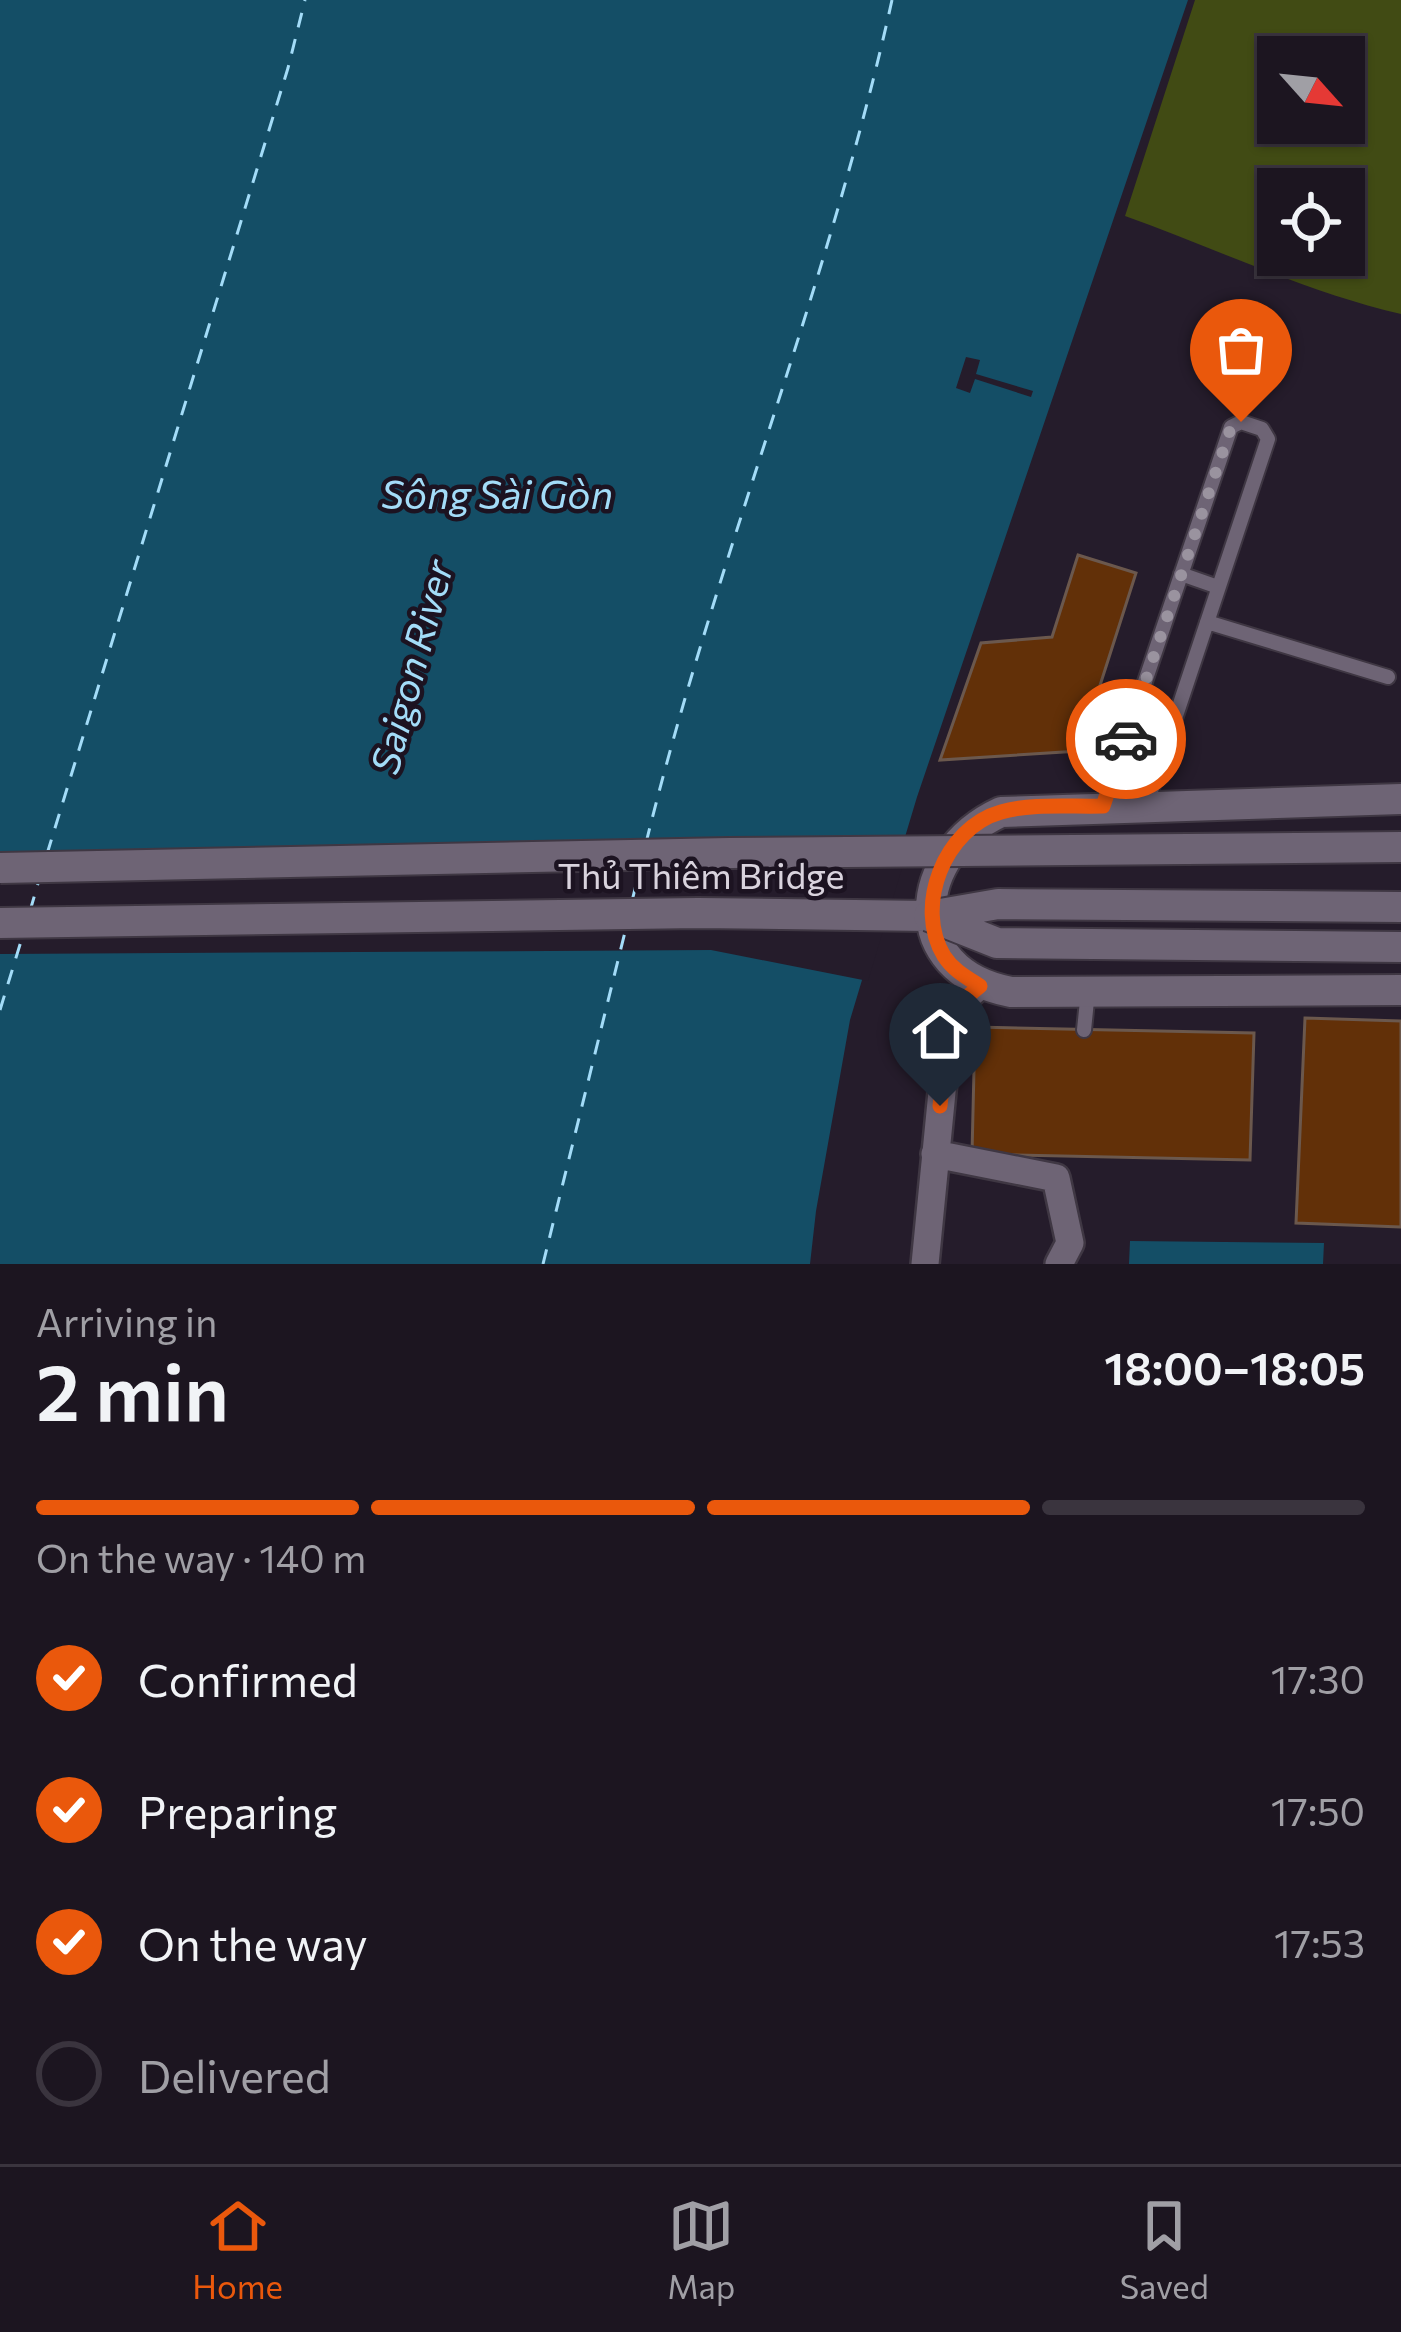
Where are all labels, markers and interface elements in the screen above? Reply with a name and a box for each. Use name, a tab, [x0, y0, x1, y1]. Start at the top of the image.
north arrow	[1257, 36, 1365, 144]
map controls	[1257, 36, 1365, 276]
button: locate	[1257, 168, 1365, 276]
pin	[1190, 299, 1292, 422]
icon: bag	[1208, 317, 1274, 383]
water label: Sông Sài Gòn	[381, 469, 613, 517]
water label: Saigon River	[359, 553, 462, 779]
courier	[1066, 679, 1186, 799]
icon: car	[1093, 706, 1159, 772]
street label: Thủ Thiêm Bridge	[558, 852, 844, 896]
pin	[889, 983, 991, 1106]
icon: home	[907, 1001, 973, 1067]
text: Arriving in	[36, 1297, 217, 1345]
text: 18:00–18:05	[1104, 1339, 1365, 1394]
text: 2 min	[36, 1342, 229, 1437]
text: On the way · 140 m	[36, 1533, 366, 1581]
icon: check	[36, 1645, 102, 1711]
text: Confirmed	[138, 1651, 358, 1706]
text: 17:30	[1271, 1654, 1365, 1702]
icon: check	[36, 1777, 102, 1843]
text: Preparing	[138, 1783, 337, 1838]
text: 17:50	[1271, 1786, 1365, 1834]
icon: check	[36, 1909, 102, 1975]
text: On the way	[138, 1915, 368, 1970]
text: 17:53	[1274, 1918, 1365, 1966]
text: Delivered	[138, 2047, 331, 2102]
tab: Home	[192, 2193, 283, 2306]
tab: Map	[667, 2193, 735, 2306]
tab: Saved	[1120, 2193, 1209, 2306]

